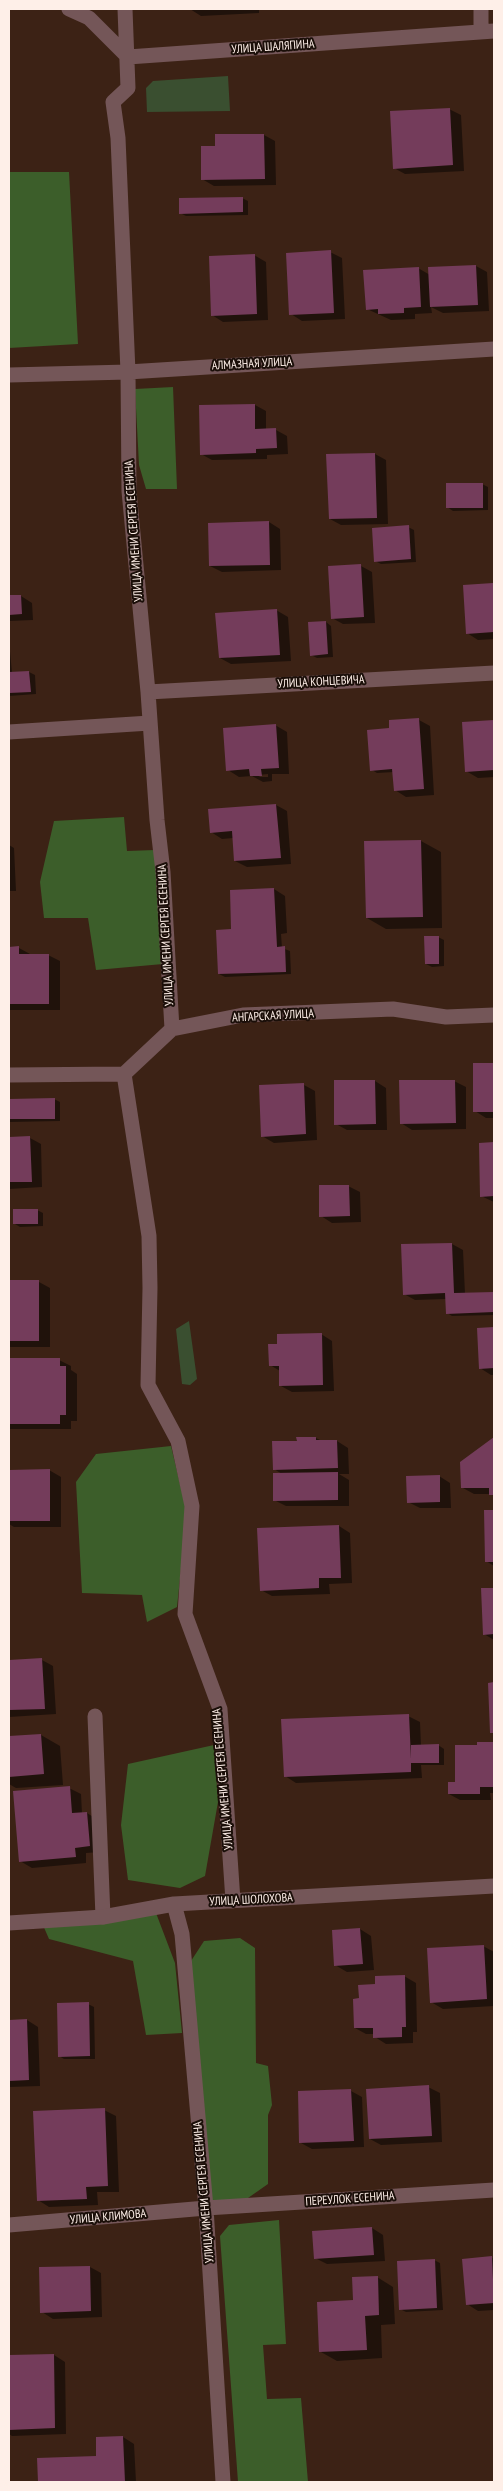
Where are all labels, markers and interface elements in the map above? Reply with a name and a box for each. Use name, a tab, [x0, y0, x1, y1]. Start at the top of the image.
street label: УЛИЦА ШАЛЯПИНА	[231, 37, 315, 57]
street label: АЛМАЗНАЯ УЛИЦА	[211, 355, 293, 373]
street label: УЛИЦА ИМЕНИ СЕРГЕЯ ЕСЕНИНА	[122, 460, 146, 602]
street label: УЛИЦА КОНЦЕВИЧА	[277, 673, 365, 691]
street label: УЛИЦА ИМЕНИ СЕРГЕЯ ЕСЕНИНА	[155, 864, 177, 1006]
street label: АНГАРСКАЯ УЛИЦА	[232, 1007, 314, 1025]
street label: УЛИЦА ИМЕНИ СЕРГЕЯ ЕСЕНИНА	[210, 1708, 236, 1850]
street label: УЛИЦА ШОЛОХОВА	[209, 1891, 293, 1909]
street label: УЛИЦА ИМЕНИ СЕРГЕЯ ЕСЕНИНА	[191, 2121, 217, 2263]
street label: ПЕРЕУЛОК ЕСЕНИНА	[305, 2189, 395, 2209]
street label: УЛИЦА КЛИМОВА	[69, 2206, 147, 2228]

